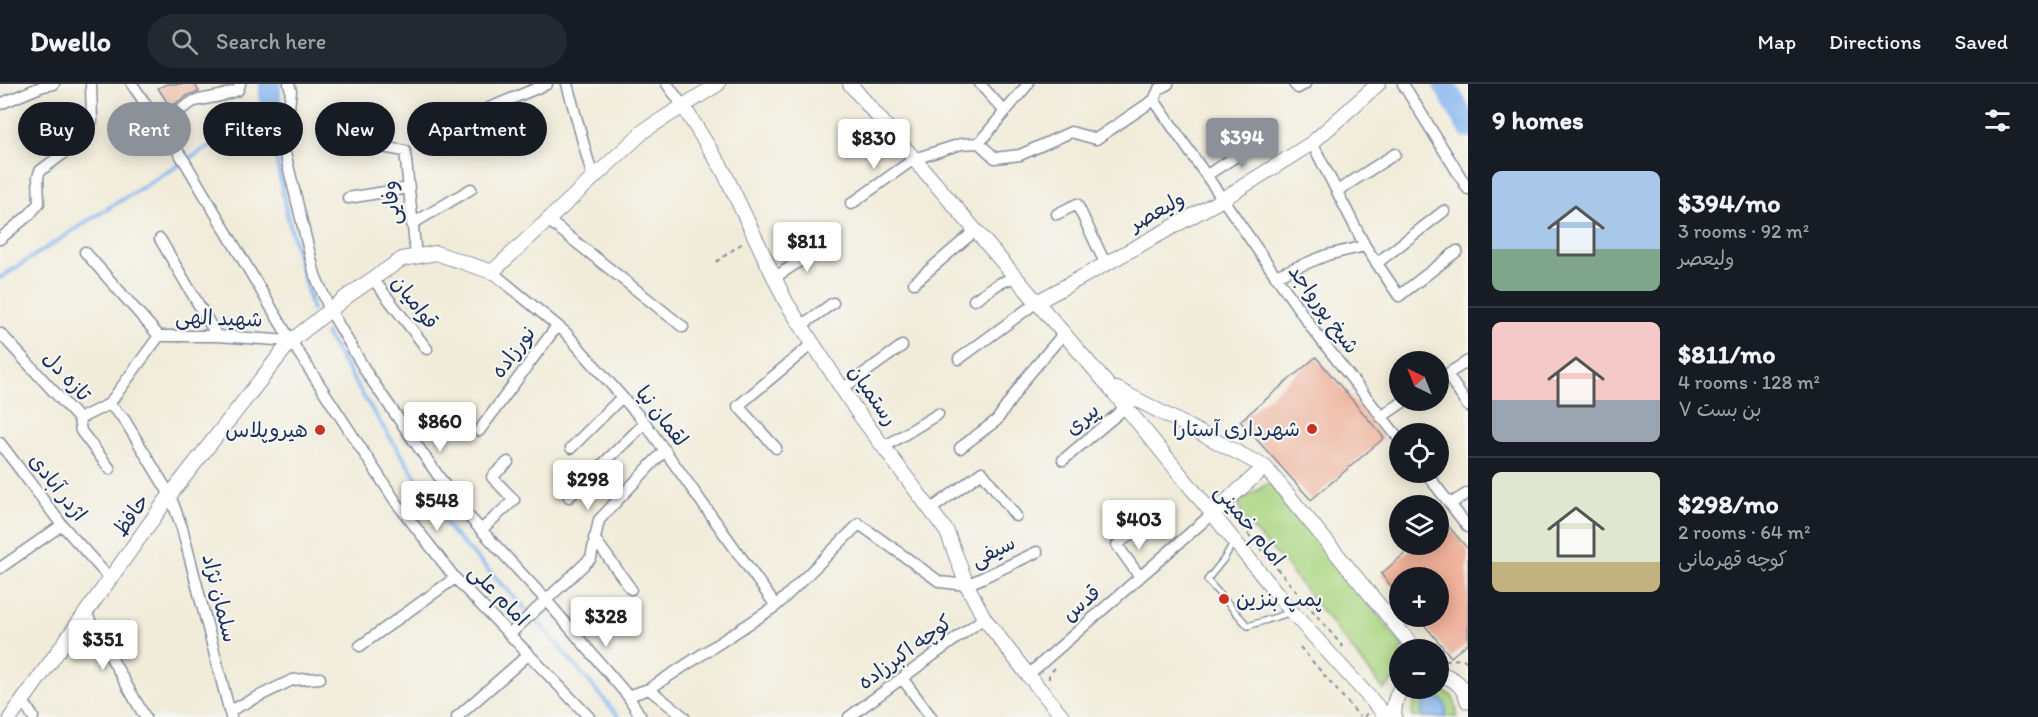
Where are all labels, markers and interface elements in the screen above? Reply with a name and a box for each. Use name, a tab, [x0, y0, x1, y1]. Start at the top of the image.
search box	[147, 14, 567, 68]
text: Dwello	[30, 24, 111, 58]
icon: search	[168, 25, 201, 58]
text: Search here	[216, 28, 326, 55]
text: Map	[1758, 29, 1796, 54]
text: Directions	[1829, 29, 1921, 54]
text: Saved	[1954, 29, 2008, 54]
chip: Buy	[18, 102, 95, 156]
chip: Rent	[107, 102, 191, 156]
chip: Filters	[203, 102, 303, 156]
chip: New	[315, 102, 395, 156]
chip: Apartment	[407, 102, 547, 156]
text: 9 homes	[1492, 104, 1584, 136]
icon: filters	[1981, 104, 2014, 137]
pin: $394	[1206, 118, 1278, 169]
pin: $830	[838, 119, 910, 170]
text: $394	[1220, 125, 1264, 149]
text: $830	[852, 126, 896, 150]
street label: وفایی	[376, 179, 407, 227]
street label: ولیعصر	[1123, 185, 1189, 237]
text: $394/mo	[1678, 187, 1781, 219]
icon: home	[1540, 195, 1612, 267]
text: 3 rooms · 92 m²	[1678, 219, 1809, 243]
pin: $811	[771, 222, 843, 273]
text: $811	[787, 229, 827, 253]
text: ولیعصر	[1678, 246, 1734, 270]
street label: شیخ پورواجد	[1282, 259, 1365, 359]
street label: قوامیان	[386, 270, 444, 334]
street label: شهید الهی	[175, 303, 263, 334]
street label: نورزاده	[485, 321, 541, 383]
text: $811/mo	[1678, 338, 1776, 370]
street label: تازه دل	[38, 345, 97, 407]
icon: home	[1540, 346, 1612, 418]
north arrow	[1389, 351, 1449, 411]
map controls	[1389, 351, 1449, 699]
street label: رستمیان	[843, 359, 903, 430]
text: 4 rooms · 128 m²	[1678, 370, 1820, 394]
street label: لقمان نیا	[631, 380, 694, 451]
street label: پیری	[1059, 397, 1105, 441]
text: بن بست ۷	[1678, 397, 1761, 421]
pin: $860	[404, 402, 476, 453]
text: $860	[418, 409, 462, 433]
place label: شهرداری آستارا	[1173, 416, 1300, 441]
place label: هیروپلاس	[225, 417, 308, 443]
marker: شهرداری آستارا	[1305, 422, 1319, 436]
marker: هیروپلاس	[313, 423, 327, 437]
button: locate	[1389, 423, 1449, 483]
street label: اژدر آبادی	[23, 448, 93, 526]
pin: $298	[552, 460, 624, 511]
text: $298	[567, 467, 609, 491]
street label: امام خمینی	[1207, 479, 1291, 573]
pin: $548	[401, 481, 473, 532]
text: $548	[415, 488, 459, 512]
text: $298/mo	[1678, 488, 1779, 520]
street label: حافظ	[107, 489, 154, 541]
button: layers	[1389, 495, 1449, 555]
icon: home	[1540, 496, 1612, 568]
pin: $403	[1103, 500, 1175, 551]
text: $403	[1116, 507, 1162, 531]
text: 2 rooms · 64 m²	[1678, 520, 1810, 544]
street label: سیفی	[966, 529, 1020, 574]
text: کوچه قهرمانی	[1678, 547, 1787, 571]
street label: سلمان نژاد	[197, 551, 244, 645]
street label: امام علی	[461, 559, 535, 633]
button: +	[1389, 567, 1449, 627]
street label: قدس	[1056, 579, 1105, 626]
place label: پمپ بنزین	[1236, 586, 1322, 612]
marker: پمپ بنزین	[1217, 592, 1231, 606]
pin: $328	[570, 597, 642, 648]
text: $328	[585, 604, 627, 628]
street label: کوچه اکبرزاده	[853, 609, 957, 695]
pin: $351	[67, 620, 139, 671]
text: $351	[83, 627, 123, 651]
button: −	[1389, 639, 1449, 699]

